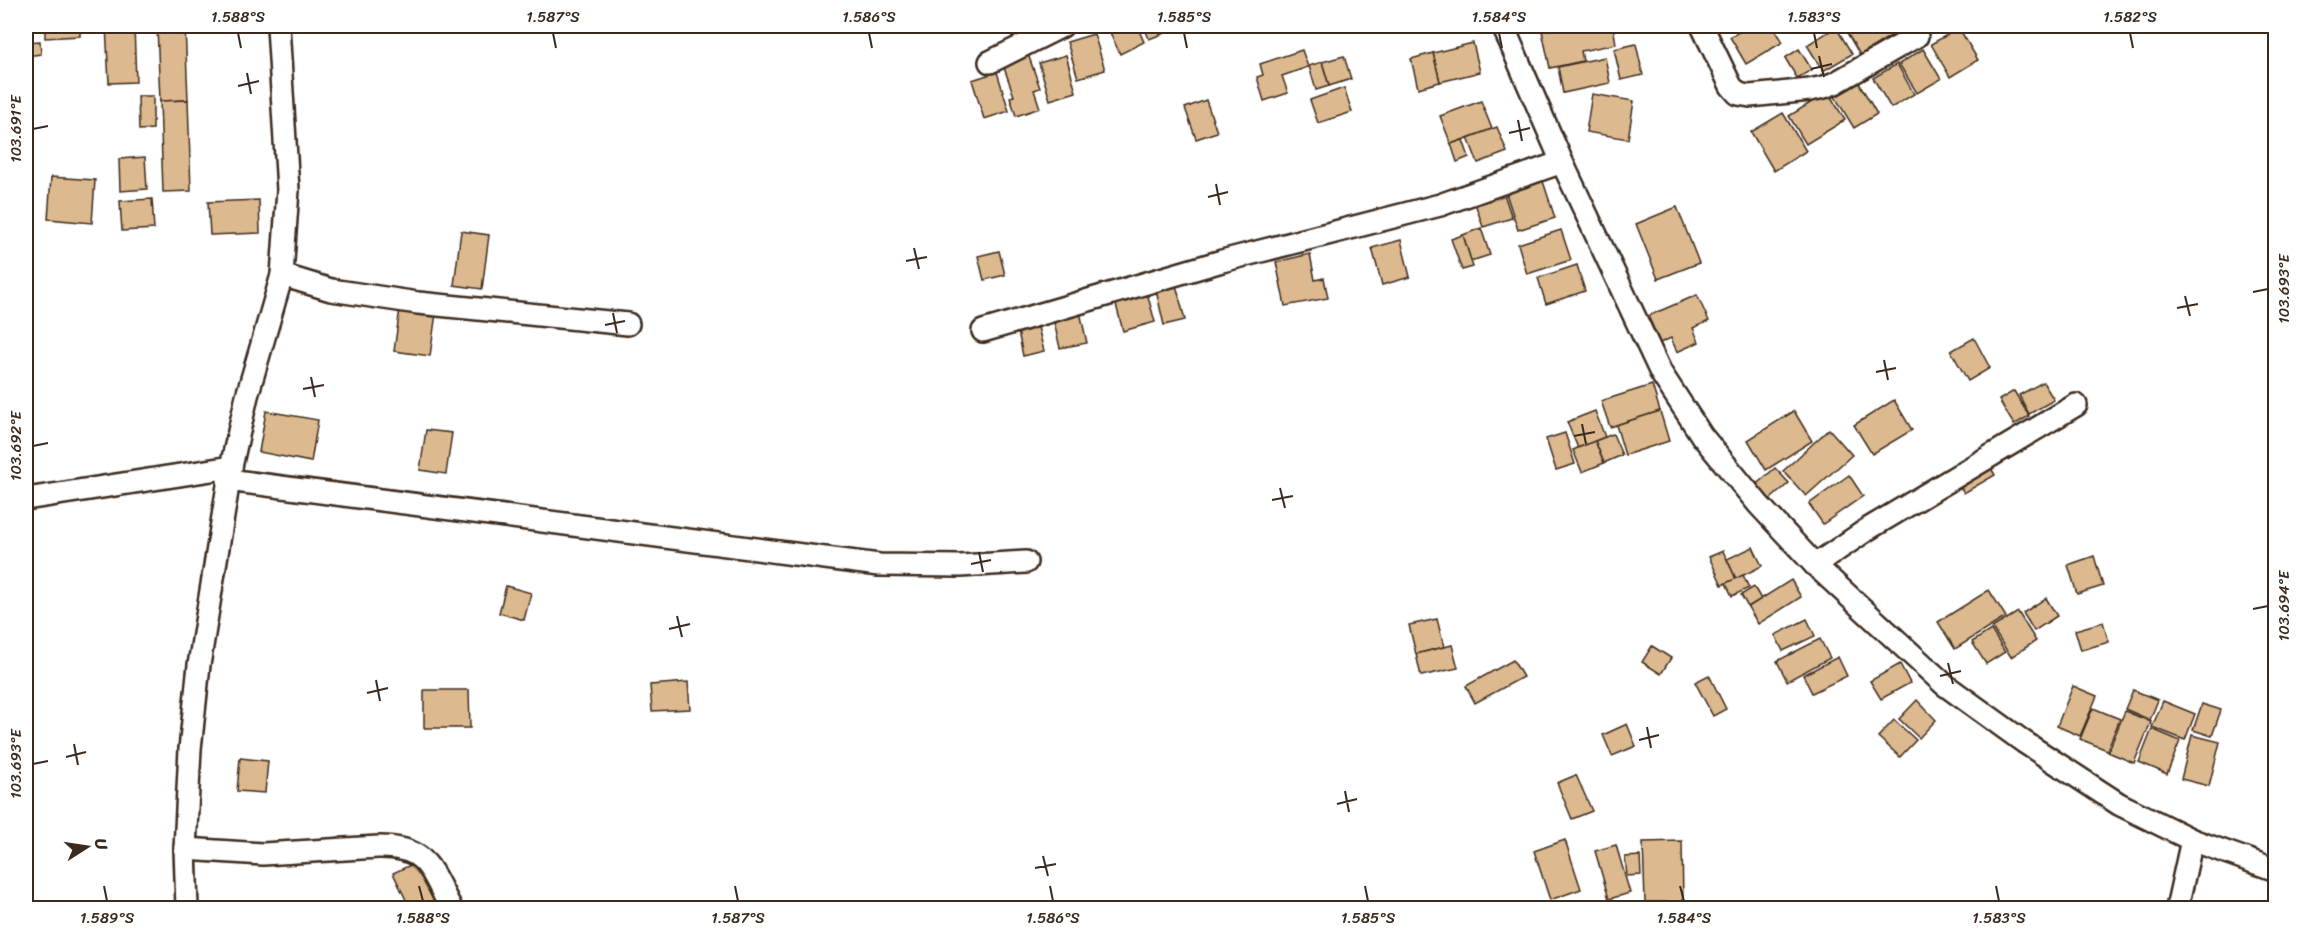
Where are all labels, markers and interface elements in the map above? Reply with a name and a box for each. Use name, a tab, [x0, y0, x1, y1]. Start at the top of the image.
text: 1.588°S	[211, 4, 266, 30]
text: 1.587°S	[526, 4, 580, 30]
text: 1.586°S	[842, 4, 896, 30]
text: 1.585°S	[1157, 4, 1212, 30]
text: 1.584°S	[1472, 4, 1527, 30]
text: 1.583°S	[1787, 4, 1841, 30]
text: 1.582°S	[2103, 4, 2157, 30]
text: 103.691°E	[3, 94, 29, 163]
text: 103.693°E	[2271, 253, 2297, 324]
text: 103.692°E	[3, 409, 29, 481]
text: 103.694°E	[2271, 569, 2297, 641]
text: 103.693°E	[3, 728, 29, 799]
north arrow	[57, 817, 117, 877]
text: U	[86, 836, 117, 854]
text: 1.589°S	[80, 905, 135, 931]
text: 1.588°S	[396, 905, 451, 931]
text: 1.587°S	[711, 905, 765, 931]
text: 1.586°S	[1026, 905, 1080, 931]
text: 1.585°S	[1341, 905, 1396, 931]
text: 1.584°S	[1657, 905, 1712, 931]
text: 1.583°S	[1972, 905, 2026, 931]

